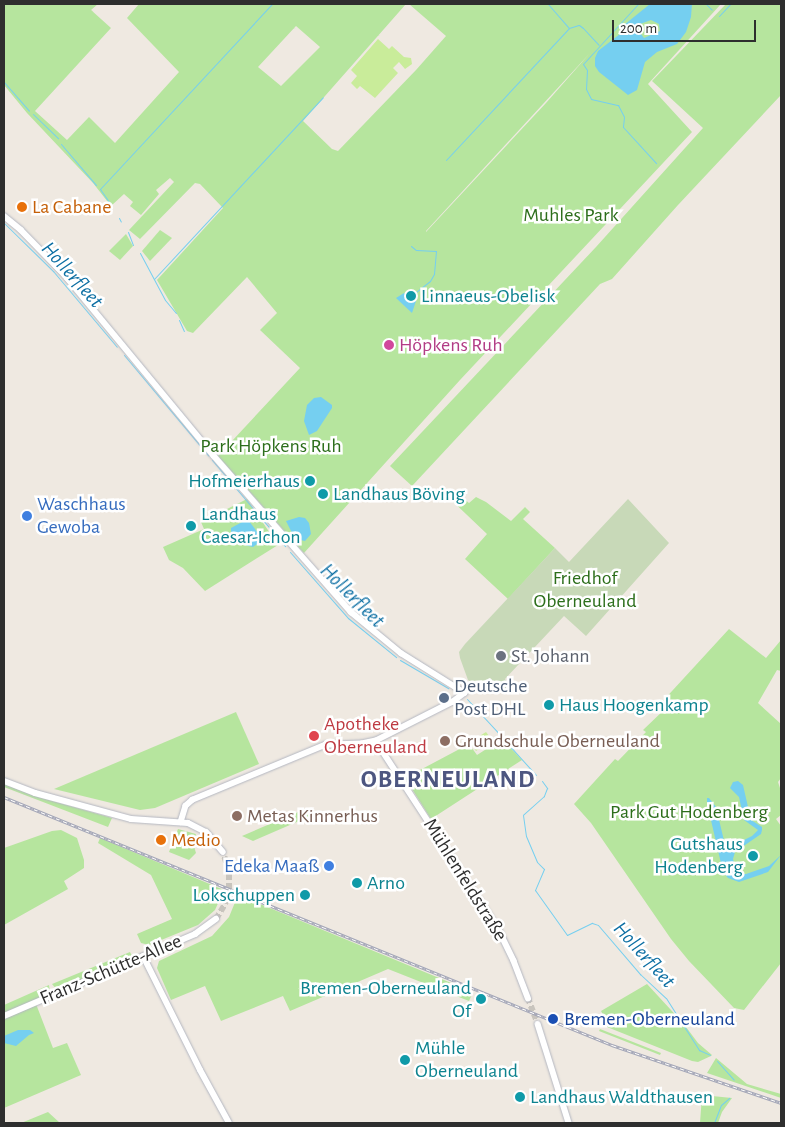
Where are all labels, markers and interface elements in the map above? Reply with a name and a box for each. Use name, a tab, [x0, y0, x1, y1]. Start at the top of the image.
scale bar	[615, 10, 759, 42]
text: 200 m	[620, 21, 657, 36]
place label: La Cabane	[32, 195, 111, 219]
marker: La Cabane	[16, 201, 28, 213]
park label: Muhles Park	[523, 203, 619, 227]
water label: Hollerfleet	[36, 236, 108, 314]
place label: Linnaeus-Obelisk	[421, 284, 555, 308]
marker: Linnaeus-Obelisk	[405, 290, 417, 302]
place label: Höpkens Ruh	[399, 333, 503, 357]
marker: Höpkens Ruh	[383, 339, 395, 351]
park label: Park Höpkens Ruh	[200, 434, 342, 458]
place label: Hofmeierhaus	[188, 469, 300, 493]
marker: Hofmeierhaus	[304, 475, 316, 487]
place label: Landhaus Böving	[333, 482, 465, 506]
marker: Landhaus Böving	[317, 488, 329, 500]
place label: Waschhaus Gewoba	[37, 492, 126, 539]
place label: Landhaus Caesar-Ichon	[201, 502, 301, 549]
marker: Waschhaus Gewoba	[21, 510, 33, 522]
marker: Landhaus Caesar-Ichon	[185, 520, 197, 532]
water label: Hollerfleet	[314, 558, 390, 634]
park label: Friedhof Oberneuland	[533, 566, 637, 613]
place label: St. Johann	[511, 644, 590, 668]
marker: St. Johann	[495, 650, 507, 662]
place label: Deutsche Post DHL	[454, 674, 527, 721]
marker: Deutsche Post DHL	[438, 692, 450, 704]
place label: Haus Hoogenkamp	[559, 693, 709, 717]
marker: Haus Hoogenkamp	[543, 699, 555, 711]
place label: Apotheke Oberneuland	[324, 712, 427, 759]
place label: Grundschule Oberneuland	[455, 729, 660, 753]
marker: Apotheke Oberneuland	[308, 730, 320, 742]
marker: Grundschule Oberneuland	[439, 735, 451, 747]
district label: OBERNEULAND	[359, 765, 537, 795]
park label: Park Gut Hodenberg	[610, 800, 768, 824]
place label: Metas Kinnerhus	[247, 804, 378, 828]
marker: Metas Kinnerhus	[231, 810, 243, 822]
street label: Mühlenfeldstraße	[418, 814, 512, 946]
place label: Medio	[171, 828, 221, 852]
place label: Gutshaus Hodenberg	[654, 832, 743, 879]
marker: Medio	[155, 834, 167, 846]
marker: Gutshaus Hodenberg	[747, 850, 759, 862]
place label: Edeka Maaß	[224, 854, 319, 878]
marker: Edeka Maaß	[323, 860, 335, 872]
place label: Arno	[367, 871, 405, 895]
marker: Arno	[351, 877, 363, 889]
place label: Lokschuppen	[192, 883, 295, 907]
marker: Lokschuppen	[299, 889, 311, 901]
water label: Hollerfleet	[608, 916, 680, 994]
street label: Franz-Schütte-Allee	[36, 929, 186, 1011]
place label: Bremen-Oberneuland Of	[300, 976, 471, 1023]
marker: Bremen-Oberneuland Of	[475, 993, 487, 1005]
place label: Bremen-Oberneuland	[564, 1007, 735, 1031]
marker: Bremen-Oberneuland	[546, 1012, 560, 1026]
place label: Mühle Oberneuland	[415, 1036, 518, 1083]
marker: Mühle Oberneuland	[399, 1054, 411, 1066]
place label: Landhaus Waldthausen	[530, 1085, 713, 1109]
marker: Landhaus Waldthausen	[514, 1091, 526, 1103]

